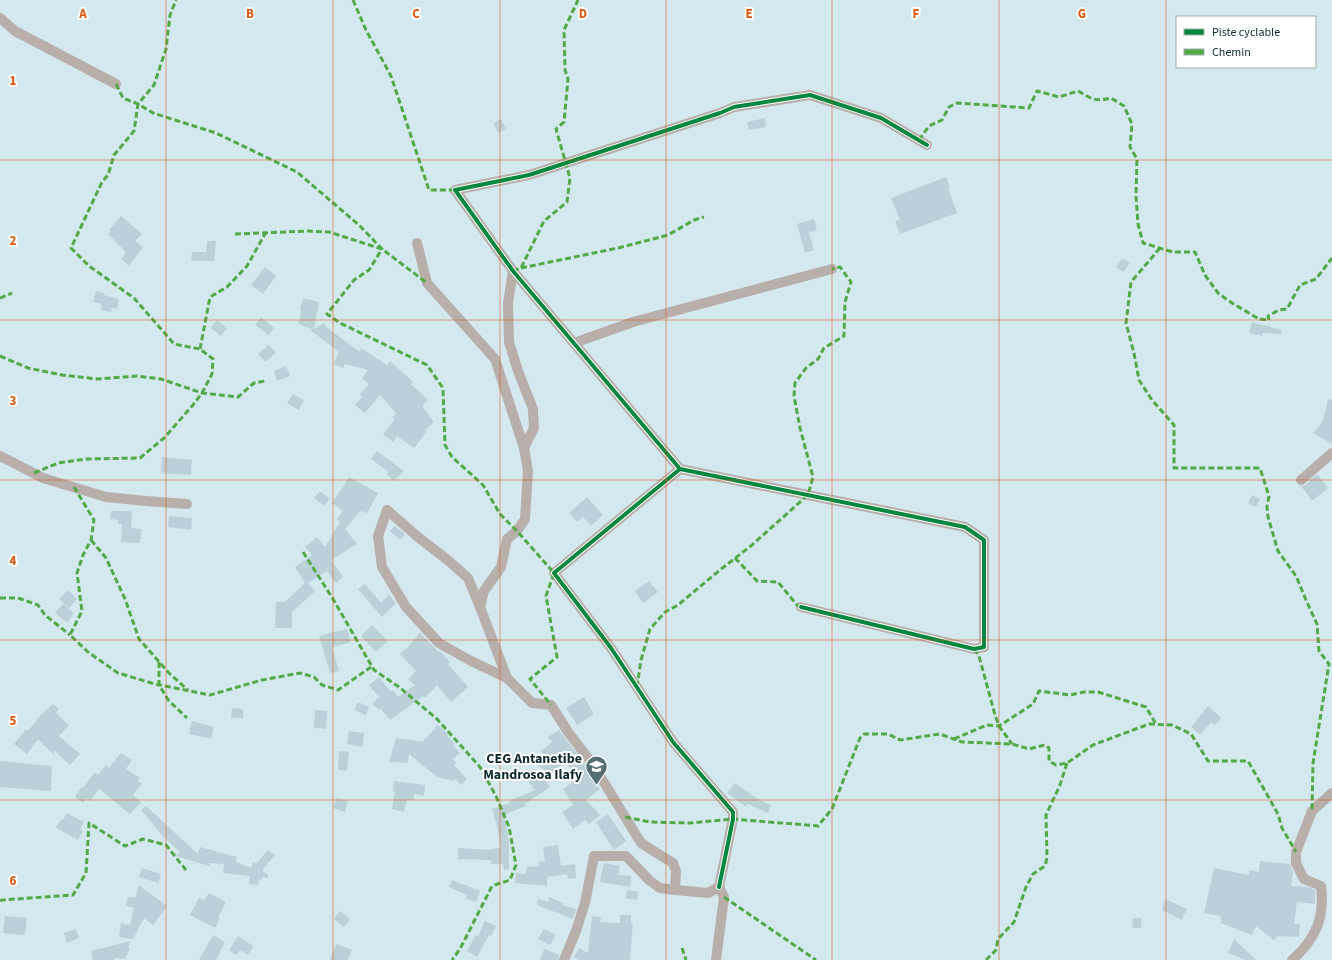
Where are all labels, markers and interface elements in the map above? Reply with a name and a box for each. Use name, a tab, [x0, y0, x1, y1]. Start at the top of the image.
text: A	[78, 5, 87, 23]
text: B	[246, 5, 254, 23]
text: C	[412, 5, 420, 23]
text: D	[579, 5, 587, 23]
text: E	[745, 5, 753, 23]
text: F	[913, 5, 920, 23]
text: G	[1078, 5, 1086, 23]
legend	[1176, 16, 1316, 68]
text: Piste cyclable	[1212, 24, 1280, 41]
text: Chemin	[1212, 44, 1251, 61]
text: 1	[10, 72, 17, 90]
text: 2	[10, 232, 17, 250]
text: 3	[10, 392, 17, 410]
text: 4	[10, 552, 17, 570]
text: 5	[10, 712, 17, 730]
place label: CEG Antanetibe Mandrosoa Ilafy	[483, 749, 583, 785]
school or university icon: CEG Antanetibe Mandrosoa Ilafy	[584, 754, 610, 787]
text: 6	[10, 872, 17, 890]

